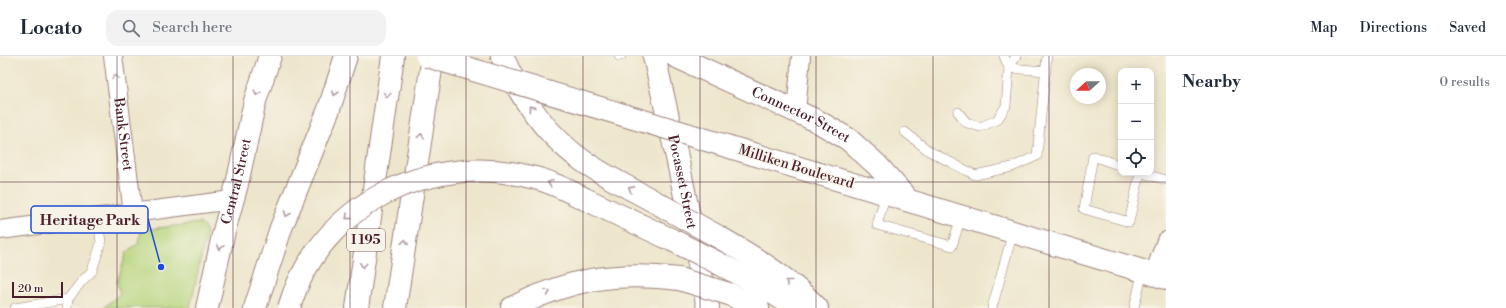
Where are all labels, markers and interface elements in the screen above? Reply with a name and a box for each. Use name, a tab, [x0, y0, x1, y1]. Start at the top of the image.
search box	[106, 10, 386, 46]
text: Locato	[20, 16, 82, 40]
icon: search	[120, 17, 142, 39]
text: Search here	[152, 18, 232, 37]
text: Map	[1310, 19, 1338, 37]
text: Directions	[1360, 19, 1427, 37]
text: Saved	[1449, 19, 1486, 37]
north arrow	[1070, 68, 1106, 104]
map controls	[1118, 68, 1154, 176]
button: +	[1118, 68, 1154, 104]
text: Nearby	[1182, 71, 1241, 93]
one-way arrow	[111, 74, 120, 80]
text: 0 results	[1439, 74, 1490, 90]
street label: Connector Street	[749, 83, 853, 147]
one-way arrow	[253, 89, 262, 96]
one-way arrow	[331, 90, 339, 97]
one-way arrow	[383, 92, 392, 98]
street label: Bank Street	[109, 96, 137, 172]
button: −	[1118, 104, 1154, 140]
one-way arrow	[529, 106, 536, 113]
one-way arrow	[416, 133, 425, 139]
street label: Pocasset Street	[663, 133, 701, 231]
street label: Central Street	[217, 137, 256, 227]
button: locate	[1118, 140, 1154, 176]
street label: Milliken Boulevard	[736, 141, 856, 193]
one-way arrow	[546, 179, 553, 187]
one-way arrow	[628, 186, 636, 193]
callout: Heritage Park	[31, 206, 148, 233]
text: Heritage Park	[40, 211, 141, 230]
one-way arrow	[283, 211, 291, 218]
one-way arrow	[345, 213, 353, 220]
road number: I 195	[347, 229, 385, 251]
one-way arrow	[400, 239, 409, 245]
one-way arrow	[217, 243, 225, 250]
one-way arrow	[359, 262, 368, 268]
one-way arrow	[786, 279, 793, 286]
scale bar	[12, 280, 63, 299]
text: 20 m	[18, 282, 43, 296]
one-way arrow	[544, 288, 551, 296]

